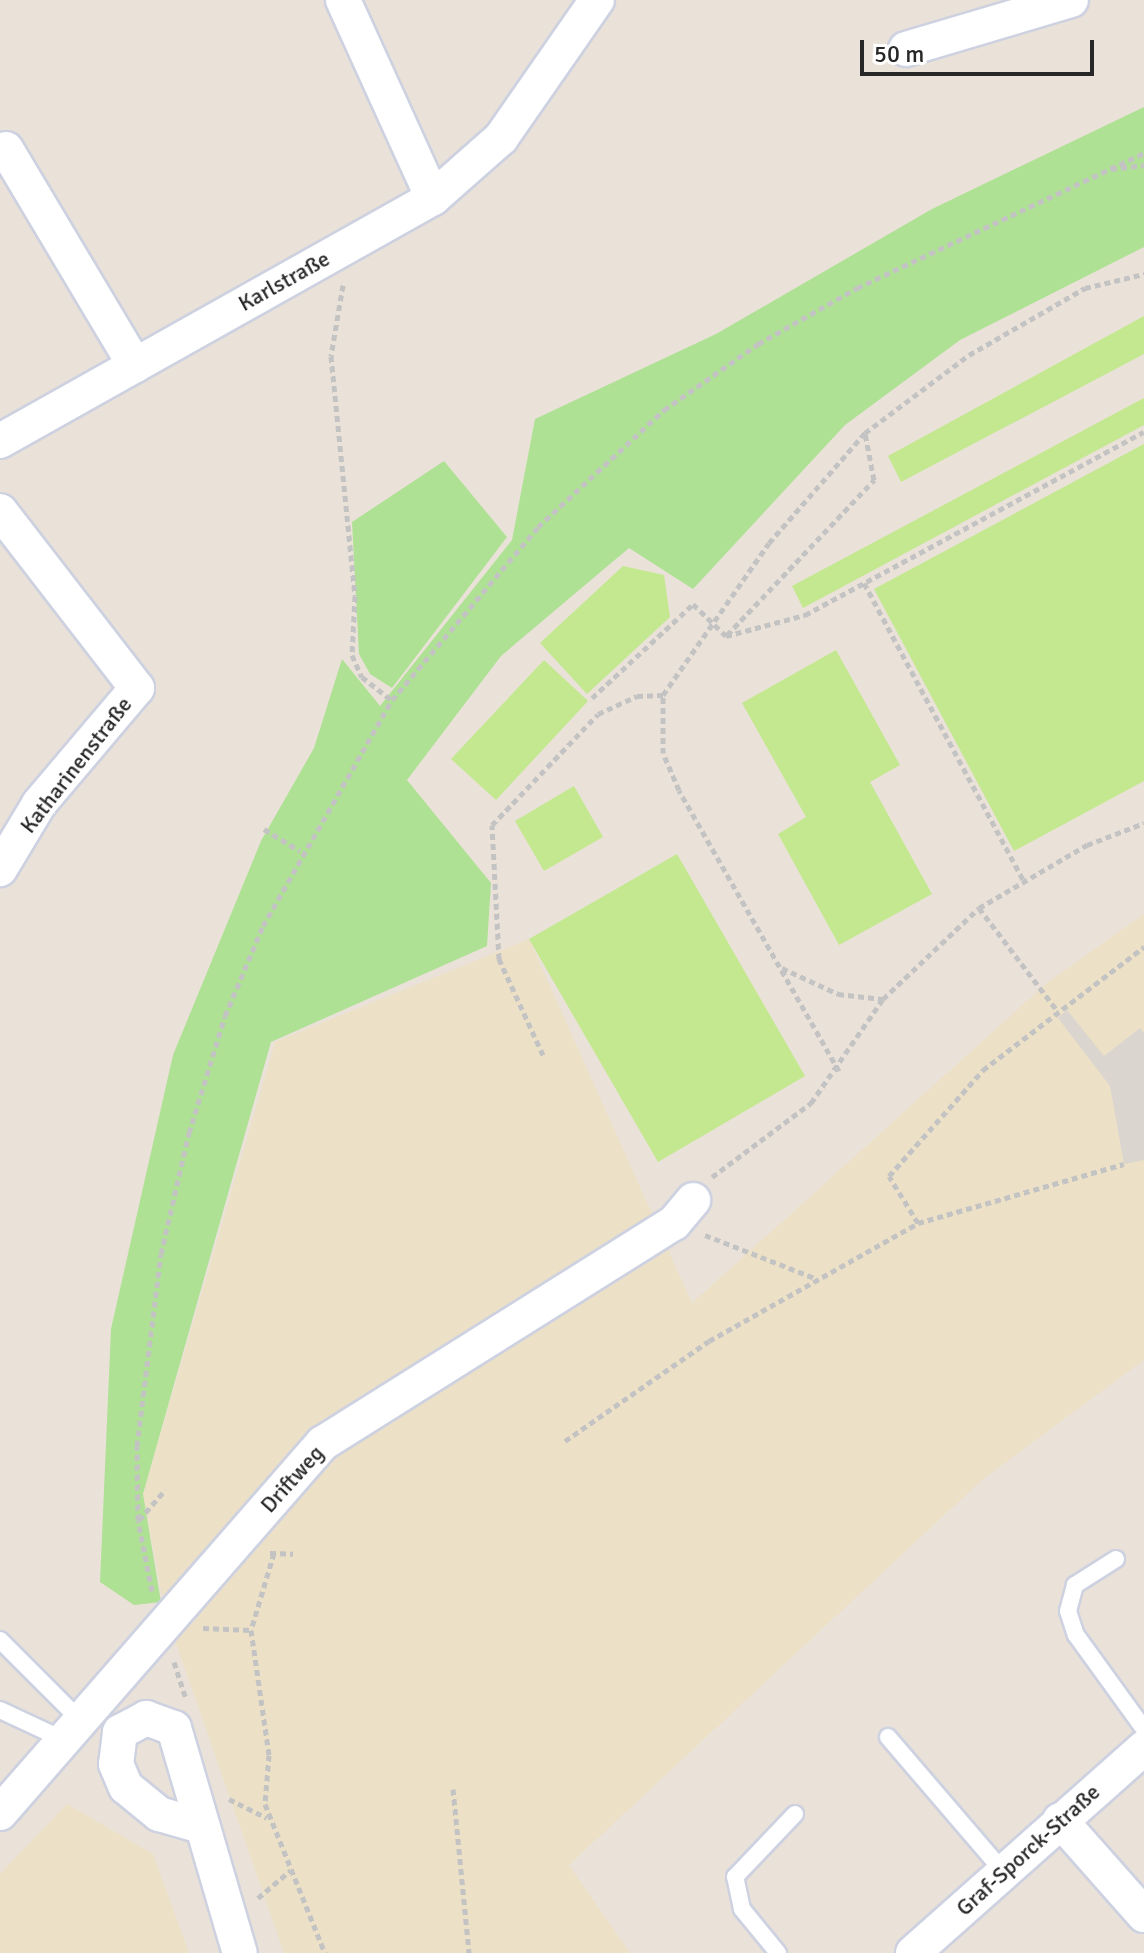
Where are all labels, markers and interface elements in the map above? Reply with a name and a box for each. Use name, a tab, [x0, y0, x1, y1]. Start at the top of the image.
scale bar	[864, 24, 1098, 74]
text: 50 m	[874, 39, 924, 69]
street label: Karlstraße	[234, 245, 334, 317]
street label: Katharinenstraße	[15, 692, 137, 838]
street label: Driftweg	[255, 1440, 329, 1518]
street label: Graf-Sporck-Straße	[951, 1779, 1105, 1921]

